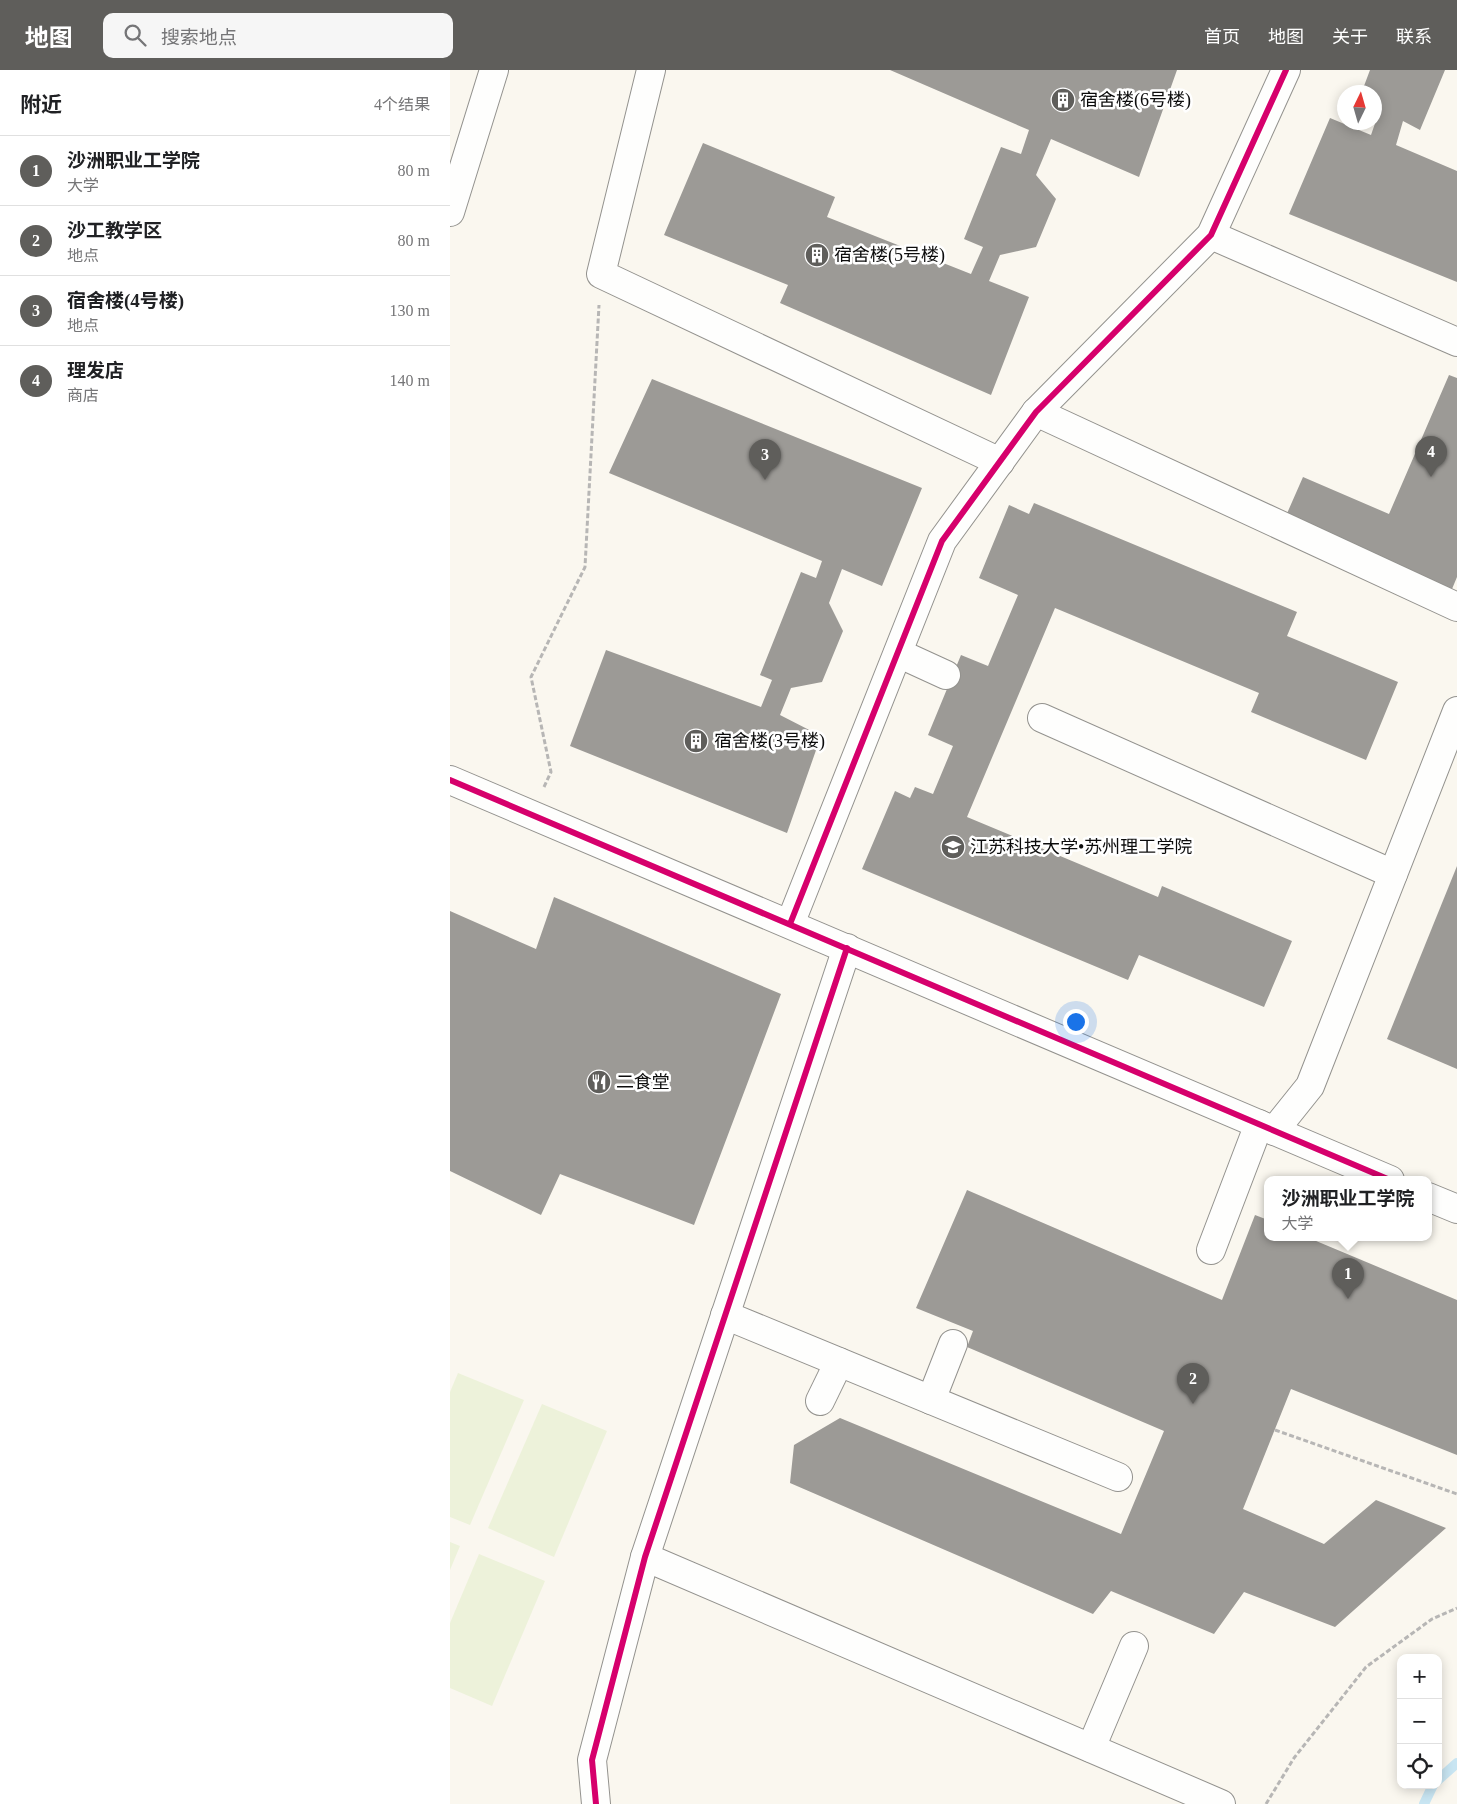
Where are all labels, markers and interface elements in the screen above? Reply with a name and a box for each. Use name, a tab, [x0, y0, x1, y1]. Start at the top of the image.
search box	[103, 13, 453, 58]
icon: search	[121, 21, 149, 49]
text: 地图	[25, 25, 73, 51]
text: 搜索地点	[161, 27, 237, 48]
text: 首页	[1204, 27, 1240, 47]
text: 地图	[1268, 27, 1304, 47]
text: 关于	[1332, 27, 1368, 47]
text: 联系	[1396, 27, 1432, 47]
north arrow	[1337, 85, 1382, 130]
building icon: 宿舍楼(6号楼)	[1050, 87, 1076, 113]
place label: 宿舍楼(6号楼)	[1080, 90, 1191, 111]
text: 附近	[20, 93, 62, 117]
text: 4个结果	[374, 96, 430, 113]
text: 沙洲职业工学院	[67, 150, 200, 171]
text: 1	[32, 162, 40, 179]
text: 80 m	[398, 162, 430, 179]
text: 大学	[67, 177, 99, 194]
text: 沙工教学区	[67, 220, 162, 241]
text: 2	[32, 232, 40, 249]
text: 80 m	[398, 232, 430, 249]
building icon: 宿舍楼(5号楼)	[804, 242, 830, 268]
place label: 宿舍楼(5号楼)	[834, 245, 945, 266]
text: 地点	[67, 247, 99, 264]
text: 宿舍楼(4号楼)	[67, 290, 184, 311]
text: 3	[32, 302, 40, 319]
text: 130 m	[390, 302, 430, 319]
text: 地点	[67, 317, 99, 334]
text: 理发店	[67, 360, 124, 381]
text: 4	[32, 372, 40, 389]
text: 140 m	[390, 372, 430, 389]
text: 商店	[67, 387, 99, 404]
pin: 4	[1415, 436, 1447, 477]
pin: 3	[749, 439, 781, 480]
building icon: 宿舍楼(3号楼)	[683, 728, 709, 754]
place label: 宿舍楼(3号楼)	[714, 731, 825, 752]
school or university icon: 江苏科技大学•苏州理工学院	[940, 834, 966, 860]
place label: 江苏科技大学•苏州理工学院	[970, 837, 1192, 857]
your location	[1063, 1009, 1089, 1035]
restaurant icon: 二食堂	[586, 1069, 612, 1095]
place label: 二食堂	[616, 1072, 670, 1092]
popup	[1264, 1176, 1432, 1241]
text: 沙洲职业工学院	[1281, 1188, 1415, 1209]
text: 大学	[1281, 1215, 1314, 1232]
pin: 1	[1332, 1258, 1364, 1299]
pin: 2	[1177, 1363, 1209, 1404]
map controls	[1397, 1654, 1442, 1789]
button: +	[1397, 1654, 1442, 1699]
button: −	[1397, 1699, 1442, 1744]
button: locate	[1397, 1744, 1442, 1789]

